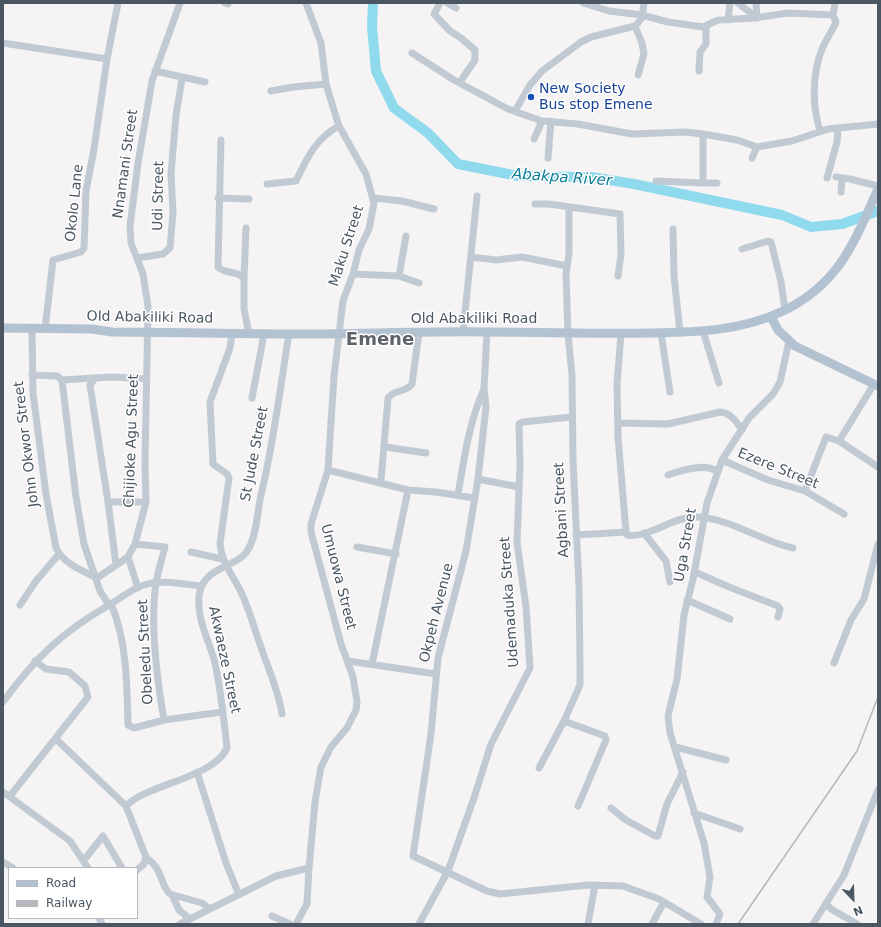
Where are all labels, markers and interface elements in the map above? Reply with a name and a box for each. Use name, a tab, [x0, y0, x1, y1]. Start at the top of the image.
place label: New Society Bus stop Emene	[539, 81, 652, 114]
marker: New Society Bus stop Emene	[526, 92, 536, 102]
street label: Nnamani Street	[110, 108, 142, 220]
street label: Udi Street	[150, 161, 168, 231]
street label: Okolo Lane	[63, 163, 87, 243]
water label: Abakpa River	[511, 166, 613, 190]
street label: Maku Street	[326, 203, 368, 289]
street label: Old Abakiliki Road	[87, 308, 213, 328]
street label: Old Abakiliki Road	[411, 311, 537, 327]
district label: Emene	[346, 329, 414, 351]
street label: Chijioke Agu Street	[121, 374, 143, 508]
street label: John Okwor Street	[11, 380, 43, 508]
street label: St Jude Street	[238, 405, 272, 503]
street label: Ezere Street	[735, 445, 821, 493]
street label: Agbani Street	[551, 462, 573, 558]
street label: Uga Street	[671, 507, 701, 583]
street label: Umuowa Street	[317, 522, 359, 632]
street label: Udemaduka Street	[497, 536, 523, 668]
street label: Okpeh Avenue	[417, 561, 457, 665]
street label: Obeledu Street	[135, 599, 157, 705]
street label: Akwaeze Street	[204, 605, 244, 715]
legend	[8, 867, 138, 919]
text: Road	[46, 876, 76, 890]
north arrow	[833, 879, 873, 919]
text: Railway	[46, 896, 92, 910]
text: N	[851, 903, 865, 918]

